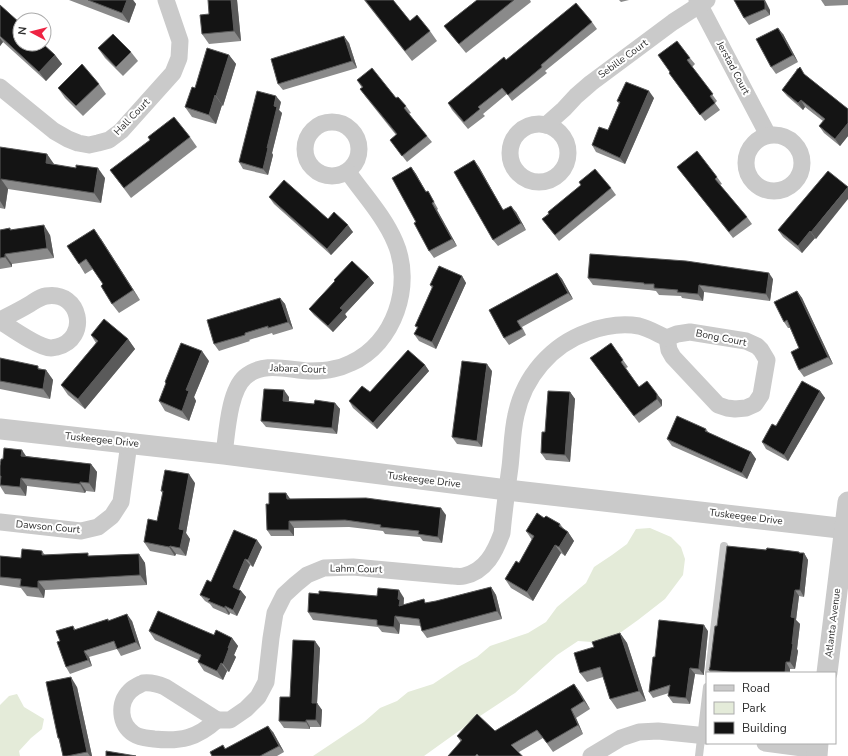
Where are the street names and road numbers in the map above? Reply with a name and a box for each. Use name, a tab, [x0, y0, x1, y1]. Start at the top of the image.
street label: Sebille Court	[595, 36, 651, 82]
street label: Jerstad Court	[713, 38, 753, 98]
street label: Hall Court	[111, 95, 153, 139]
street label: Bong Court	[694, 326, 748, 350]
street label: Jabara Court	[269, 361, 327, 377]
street label: Tuskeegee Drive	[64, 429, 140, 451]
street label: Tuskeegee Drive	[386, 469, 462, 491]
street label: Tuskeegee Drive	[708, 506, 784, 528]
street label: Dawson Court	[15, 517, 81, 537]
street label: Lahm Court	[330, 562, 383, 576]
street label: Atlanta Avenue	[822, 587, 844, 659]

